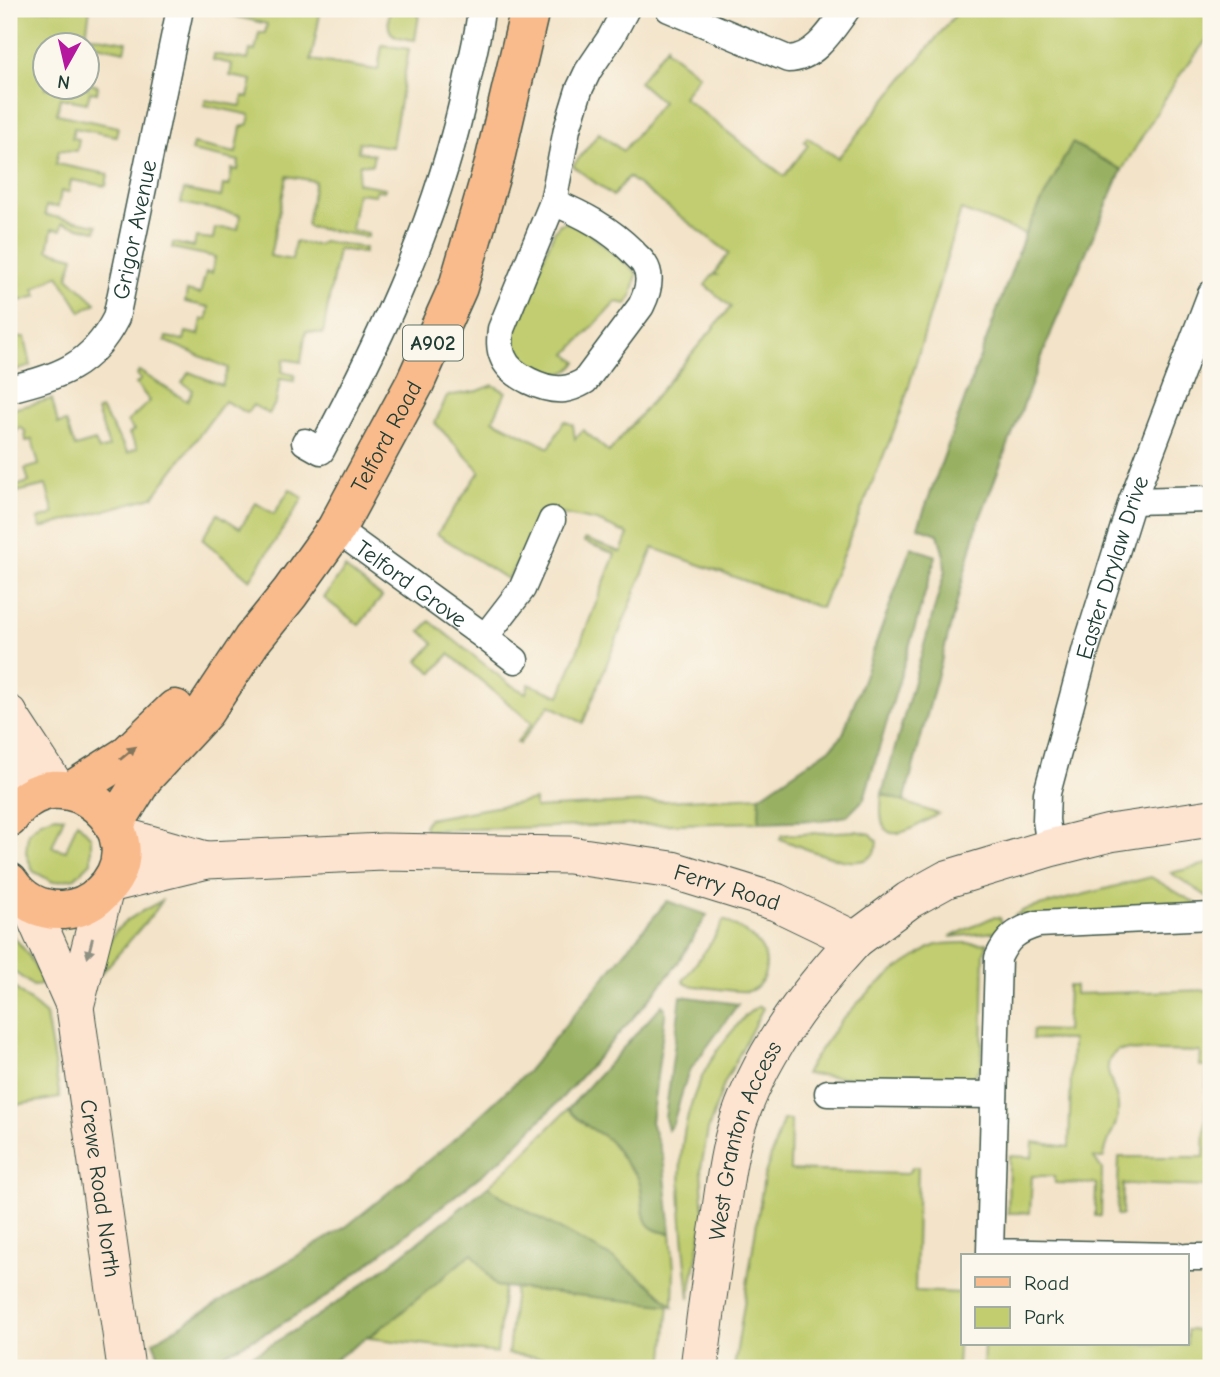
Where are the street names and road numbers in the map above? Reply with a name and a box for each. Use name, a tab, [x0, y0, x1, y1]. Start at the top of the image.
street label: Grigor Avenue	[107, 157, 162, 302]
road number: A902	[403, 326, 463, 360]
street label: Telford Road	[345, 376, 427, 497]
street label: Easter Drylaw Drive	[1070, 472, 1154, 662]
street label: Telford Grove	[350, 534, 472, 633]
street label: Ferry Road	[671, 858, 784, 916]
street label: West Granton Access	[703, 1036, 787, 1242]
street label: Crewe Road North	[75, 1097, 127, 1279]

